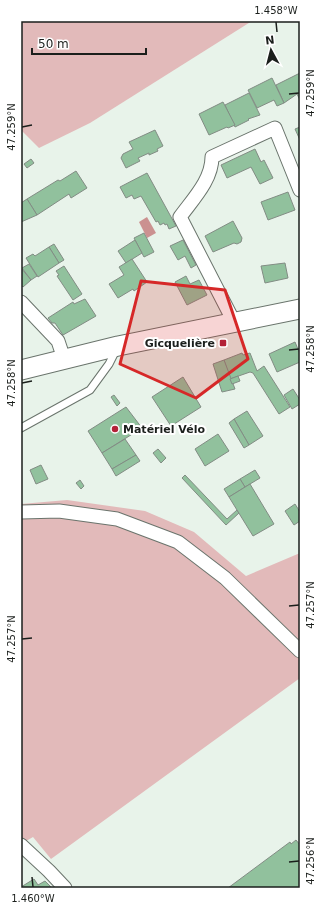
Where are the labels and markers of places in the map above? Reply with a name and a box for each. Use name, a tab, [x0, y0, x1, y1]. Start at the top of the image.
place label: Gicquelière	[145, 337, 215, 350]
marker: Gicquelière	[218, 338, 228, 348]
place label: Matériel Vélo	[123, 423, 205, 436]
marker: Matériel Vélo	[110, 424, 120, 434]

